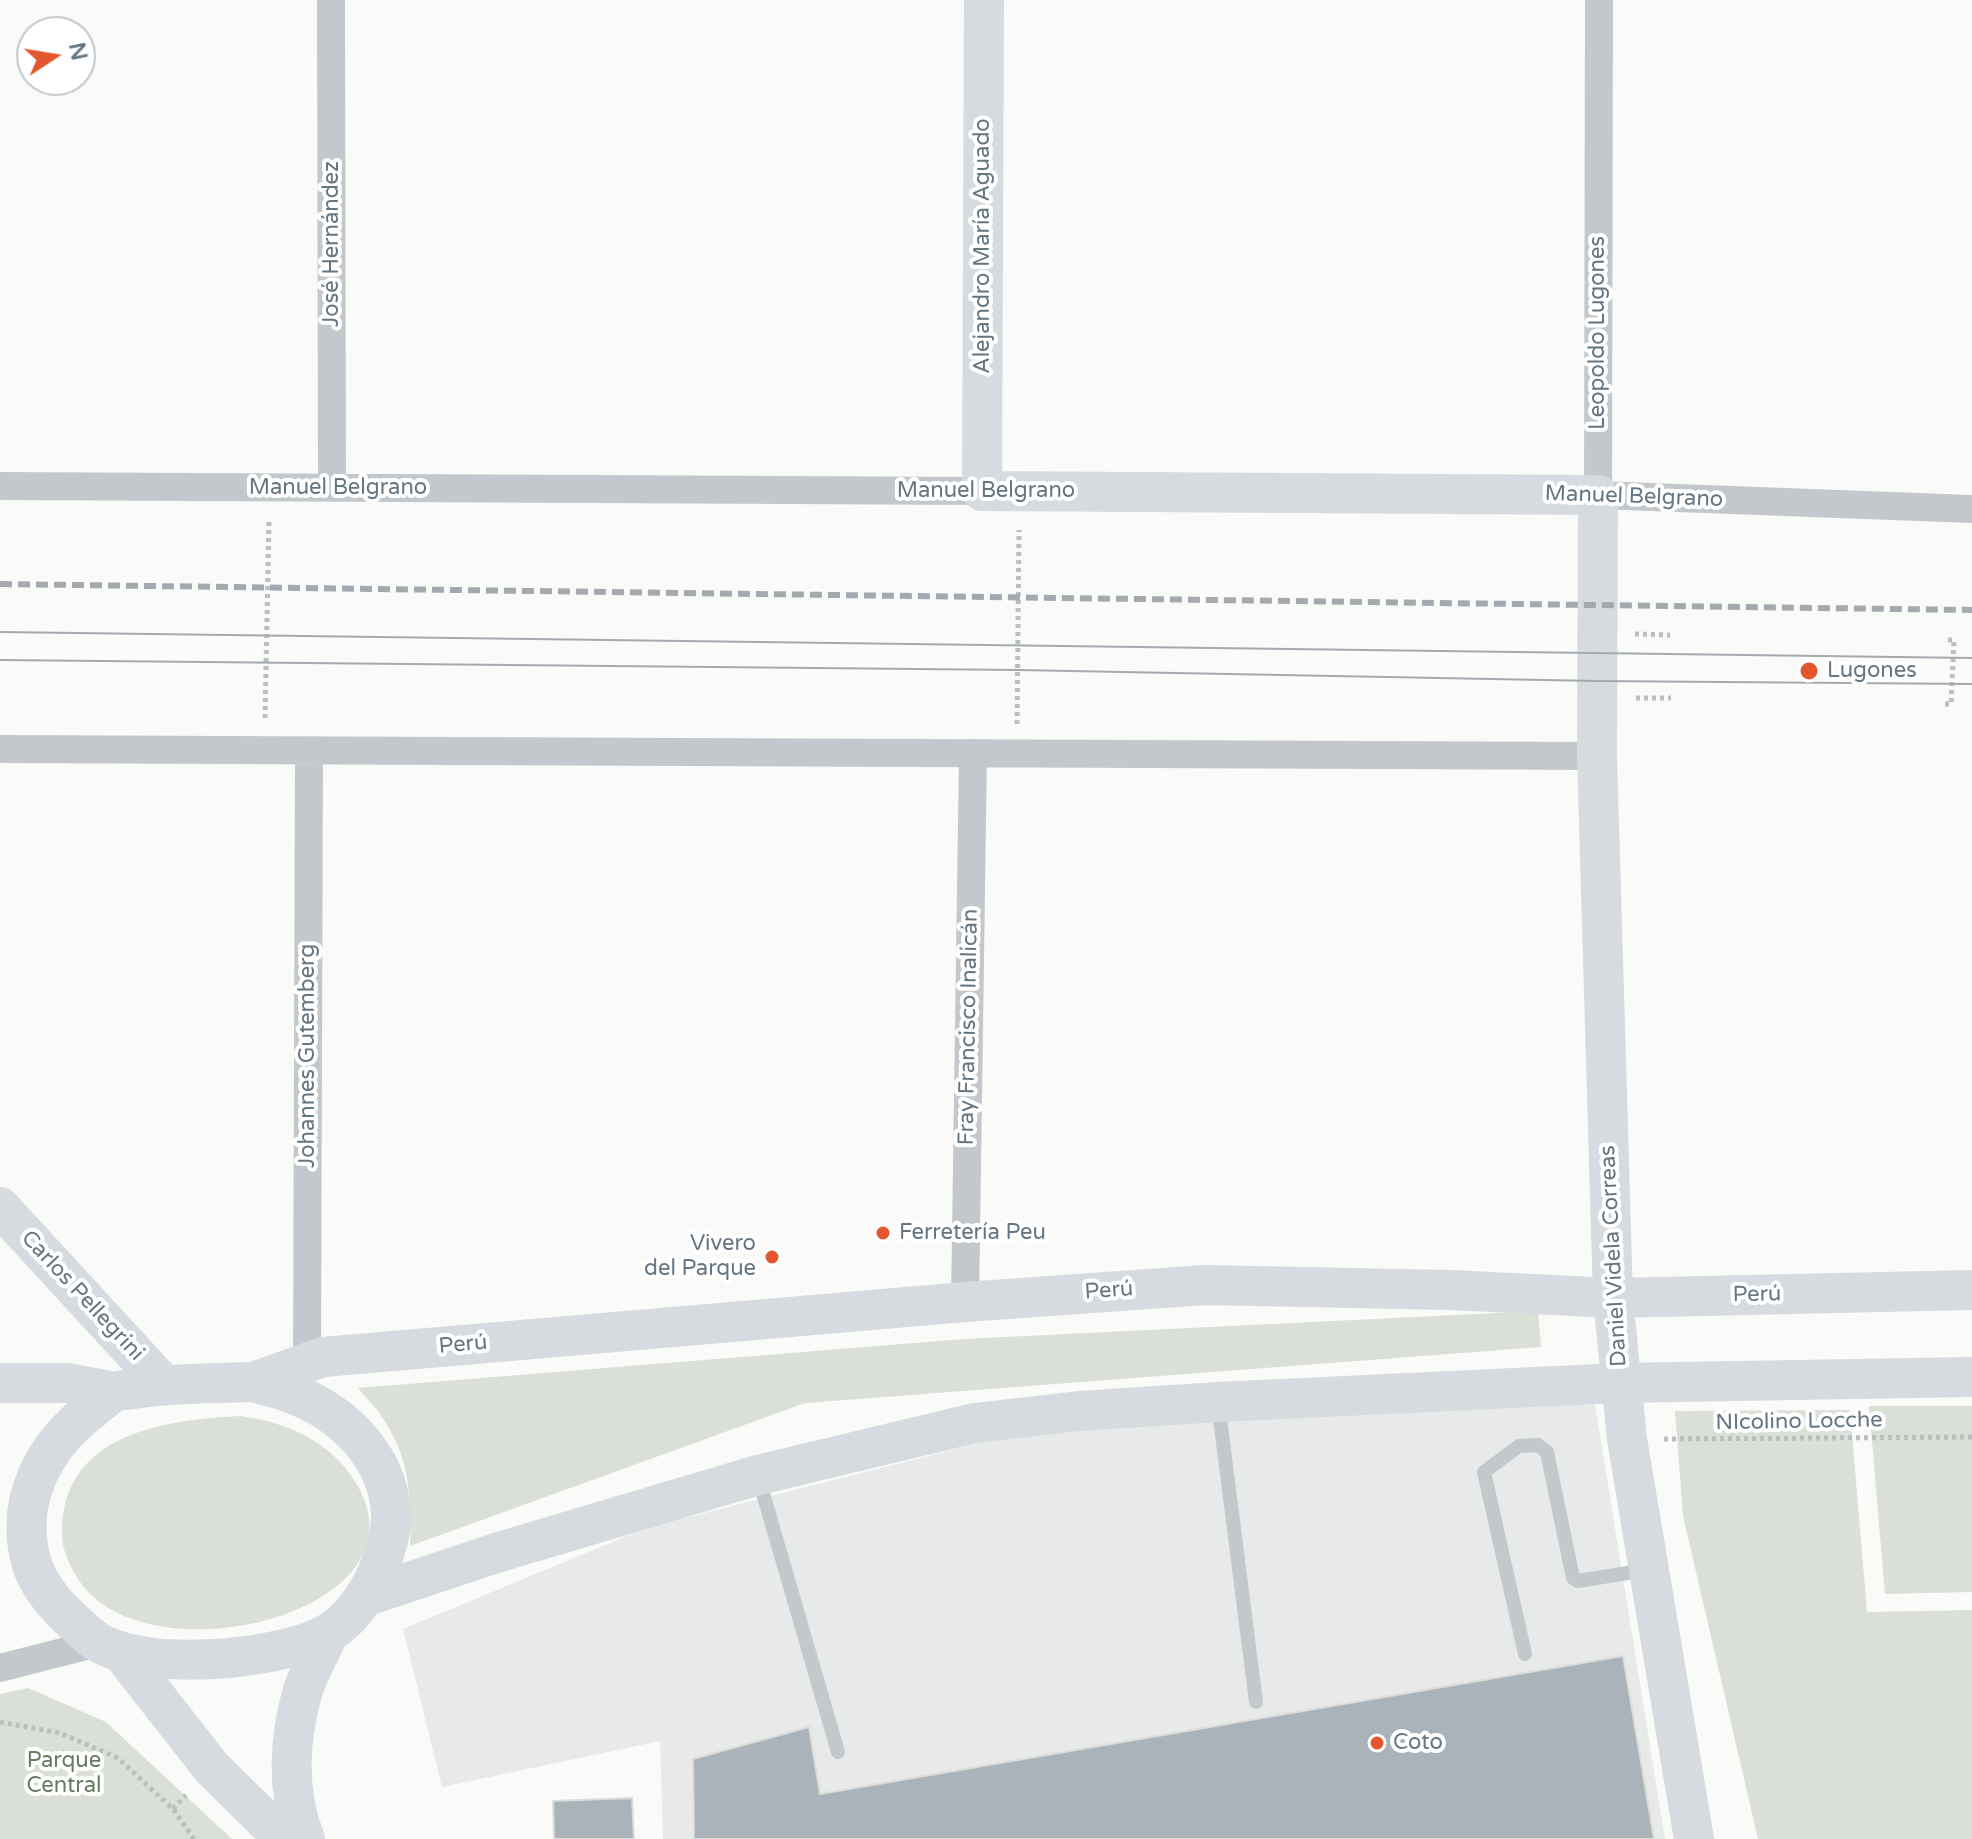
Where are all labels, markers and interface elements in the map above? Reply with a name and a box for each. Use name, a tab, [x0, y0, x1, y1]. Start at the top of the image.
north arrow	[16, 16, 96, 96]
text: N	[63, 40, 92, 63]
street label: Alejandro María Aguado	[970, 118, 996, 374]
street label: José Hernández	[319, 161, 345, 327]
street label: Leopoldo Lugones	[1585, 236, 1611, 430]
street label: Manuel Belgrano	[249, 475, 427, 501]
street label: Manuel Belgrano	[897, 478, 1075, 504]
street label: Manuel Belgrano	[1544, 481, 1724, 513]
place label: Lugones	[1827, 658, 1917, 684]
marker: Lugones	[1798, 660, 1820, 682]
street label: Fray Francisco Inalicán	[954, 908, 984, 1146]
street label: Johannes Gutemberg	[295, 944, 321, 1168]
street label: Daniel Videla Correas	[1595, 1145, 1633, 1367]
place label: Ferretería Peu	[899, 1220, 1046, 1246]
marker: Ferretería Peu	[874, 1224, 892, 1242]
street label: Carlos Pellegrini	[15, 1225, 149, 1367]
place label: Vivero del Parque	[644, 1231, 756, 1282]
marker: Vivero del Parque	[763, 1248, 781, 1266]
street label: Perú	[1084, 1276, 1134, 1306]
street label: Perú	[1732, 1281, 1782, 1309]
street label: Perú	[438, 1330, 488, 1360]
street label: NIcolino Locche	[1715, 1407, 1883, 1437]
place label: Coto	[1393, 1730, 1443, 1756]
marker: Coto	[1368, 1734, 1386, 1752]
park label: Parque Central	[26, 1748, 102, 1800]

